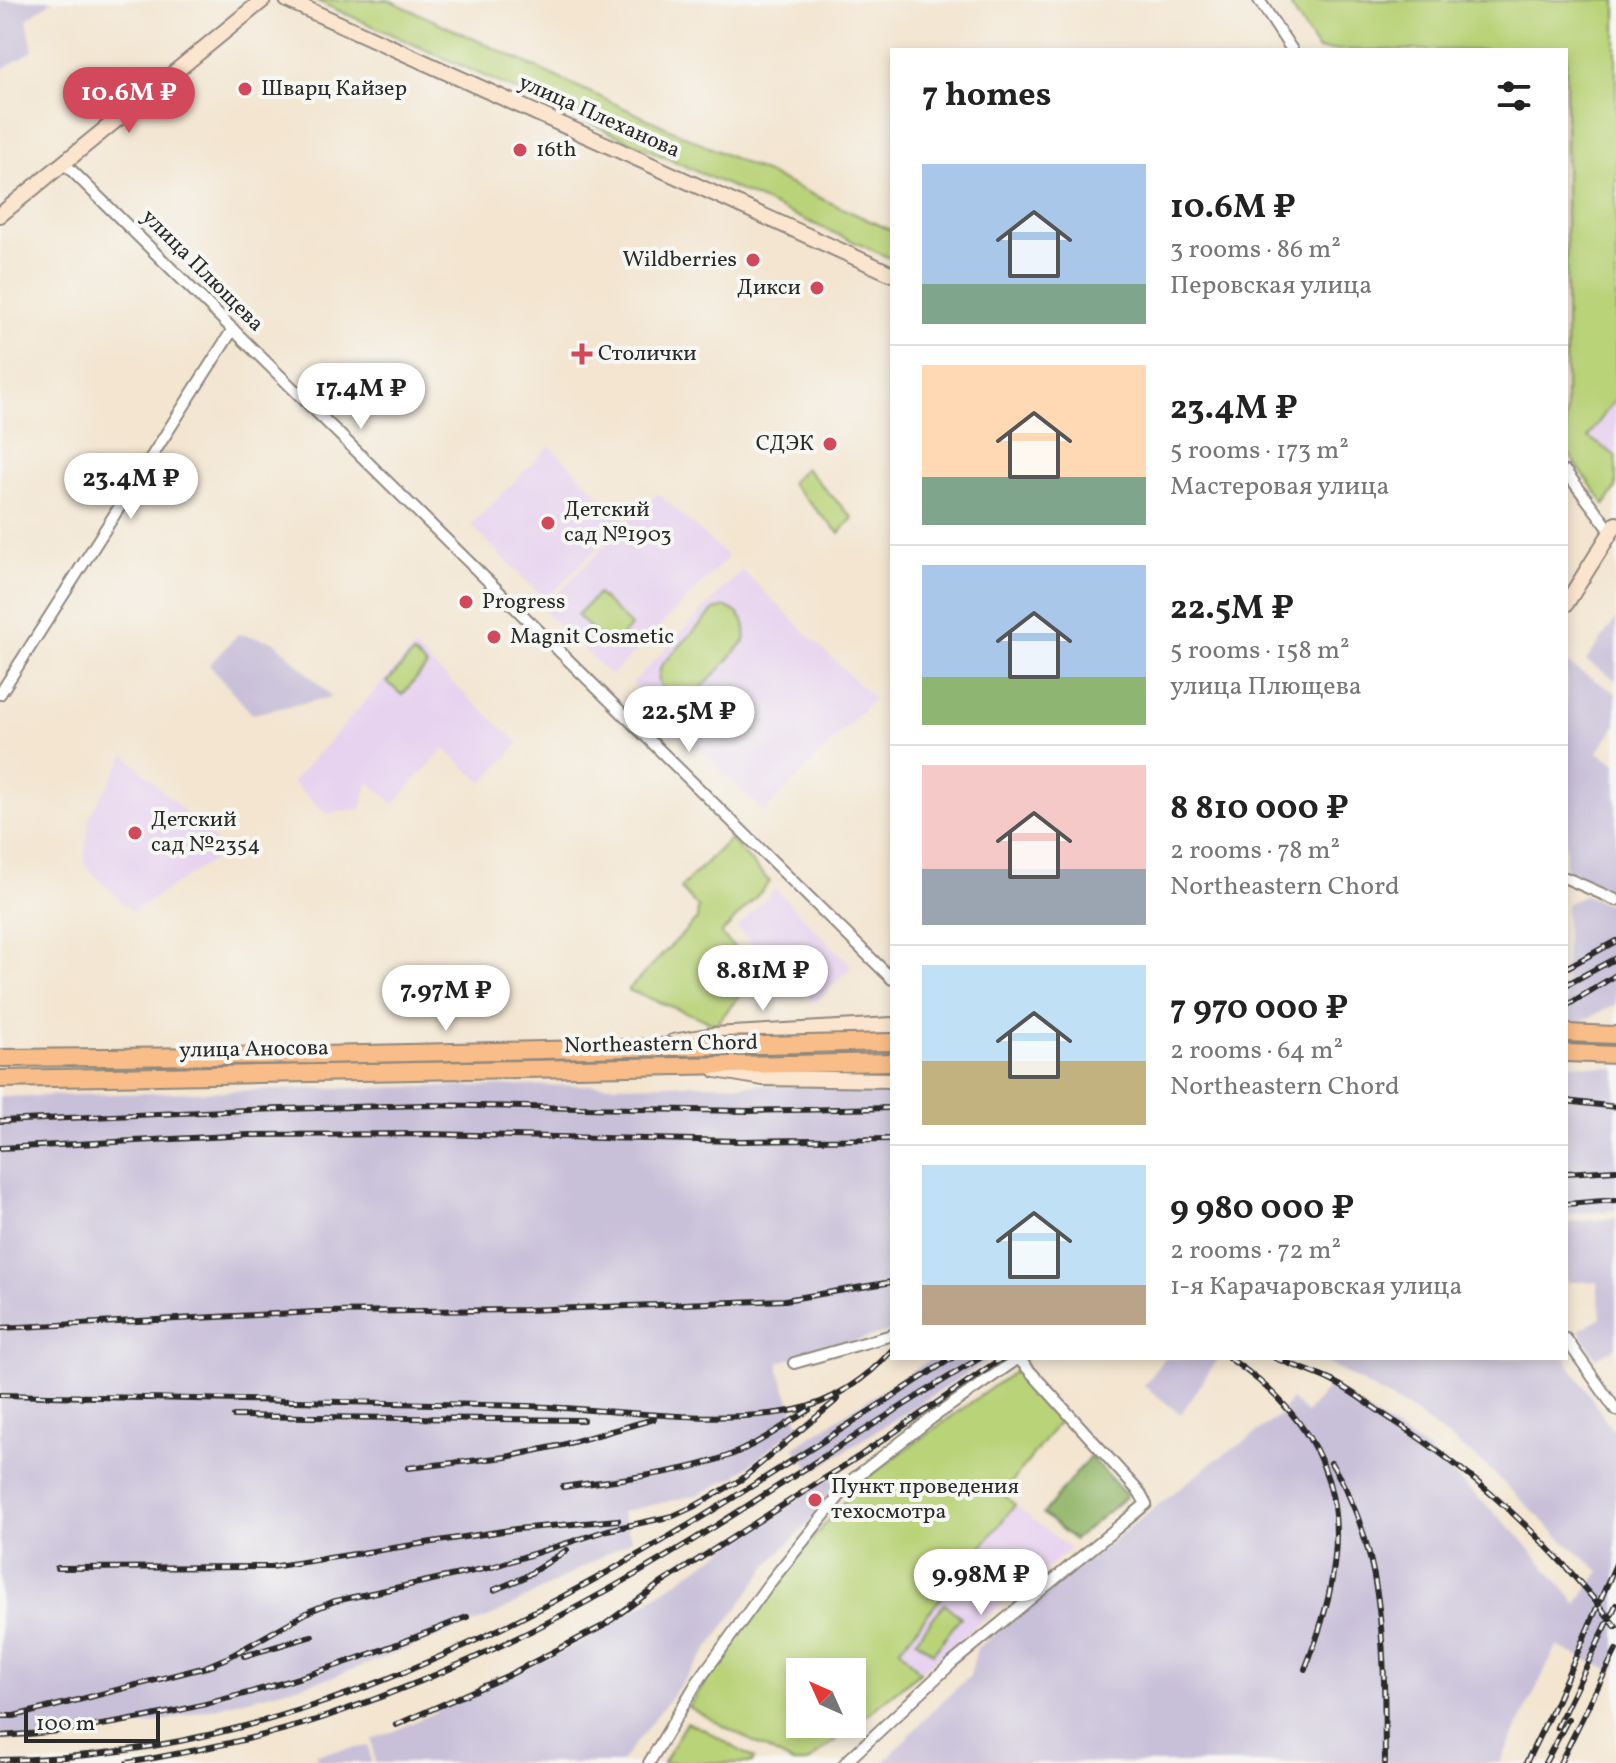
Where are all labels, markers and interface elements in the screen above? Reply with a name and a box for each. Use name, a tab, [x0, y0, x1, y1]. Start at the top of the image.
pin: 10.6M ₽	[55, 67, 203, 135]
street label: улица Плеханова	[513, 67, 685, 167]
text: 7 homes	[922, 73, 1051, 120]
place label: Шварц Кайзер	[261, 74, 407, 105]
icon: filters	[1492, 74, 1536, 118]
text: 10.6M ₽	[81, 75, 177, 111]
marker: Шварц Кайзер	[236, 80, 254, 98]
place label: 16th	[536, 135, 577, 166]
marker: 16th	[511, 141, 529, 159]
text: 10.6M ₽	[1170, 185, 1296, 232]
icon: home	[986, 196, 1082, 292]
street label: улица Плющева	[134, 203, 270, 339]
text: 3 rooms · 86 m²	[1170, 232, 1341, 268]
place label: Wildberries	[623, 245, 737, 276]
marker: Wildberries	[744, 251, 762, 269]
text: Перовская улица	[1170, 268, 1372, 304]
place label: Дикси	[737, 273, 801, 304]
marker: Дикси	[808, 279, 826, 297]
place label: Столички	[598, 339, 697, 370]
marker: Столички	[573, 345, 591, 363]
pin: 17.4M ₽	[287, 363, 435, 431]
text: 17.4M ₽	[315, 371, 407, 407]
text: 23.4M ₽	[1170, 386, 1298, 433]
icon: home	[986, 397, 1082, 493]
place label: СДЭК	[756, 429, 814, 460]
text: 5 rooms · 173 m²	[1170, 433, 1349, 469]
marker: СДЭК	[821, 435, 839, 453]
pin: 23.4M ₽	[57, 453, 205, 521]
text: 23.4M ₽	[82, 461, 180, 497]
text: Мастеровая улица	[1170, 469, 1389, 505]
place label: Детский сад №1903	[564, 495, 672, 551]
marker: Детский сад №1903	[539, 514, 557, 532]
text: 22.5M ₽	[1170, 586, 1294, 633]
place label: Progress	[482, 587, 565, 618]
marker: Progress	[457, 593, 475, 611]
icon: home	[986, 597, 1082, 693]
place label: Magnit Cosmetic	[510, 622, 674, 653]
marker: Magnit Cosmetic	[485, 628, 503, 646]
text: 5 rooms · 158 m²	[1170, 633, 1350, 669]
text: улица Плющева	[1170, 669, 1362, 705]
pin: 22.5M ₽	[615, 686, 763, 754]
text: 22.5M ₽	[642, 694, 736, 730]
text: 8 810 000 ₽	[1170, 786, 1349, 833]
icon: home	[986, 797, 1082, 893]
place label: Детский сад №2354	[151, 805, 260, 861]
marker: Детский сад №2354	[126, 824, 144, 842]
text: 2 rooms · 78 m²	[1170, 833, 1340, 869]
text: Northeastern Chord	[1170, 869, 1400, 905]
pin: 8.81M ₽	[689, 945, 837, 1013]
text: 8.81M ₽	[716, 953, 810, 989]
pin: 7.97M ₽	[372, 965, 520, 1033]
text: 7.97M ₽	[400, 973, 492, 1009]
text: 7 970 000 ₽	[1170, 986, 1348, 1033]
icon: home	[986, 997, 1082, 1093]
street label: Northeastern Chord	[564, 1028, 758, 1062]
street label: улица Аносова	[179, 1033, 329, 1067]
text: 2 rooms · 64 m²	[1170, 1033, 1343, 1069]
text: Northeastern Chord	[1170, 1069, 1400, 1105]
text: 9 980 000 ₽	[1170, 1186, 1354, 1233]
icon: home	[986, 1197, 1082, 1293]
text: 2 rooms · 72 m²	[1170, 1233, 1341, 1269]
text: 1-я Карачаровская улица	[1170, 1269, 1462, 1305]
place label: Пункт проведения техосмотра	[831, 1472, 1019, 1528]
marker: Пункт проведения техосмотра	[806, 1491, 824, 1509]
pin: 9.98M ₽	[907, 1549, 1055, 1617]
text: 9.98M ₽	[932, 1557, 1030, 1593]
north arrow	[786, 1658, 866, 1738]
map controls	[786, 1658, 866, 1738]
scale bar	[24, 1707, 160, 1743]
text: 100 m	[36, 1709, 95, 1740]

